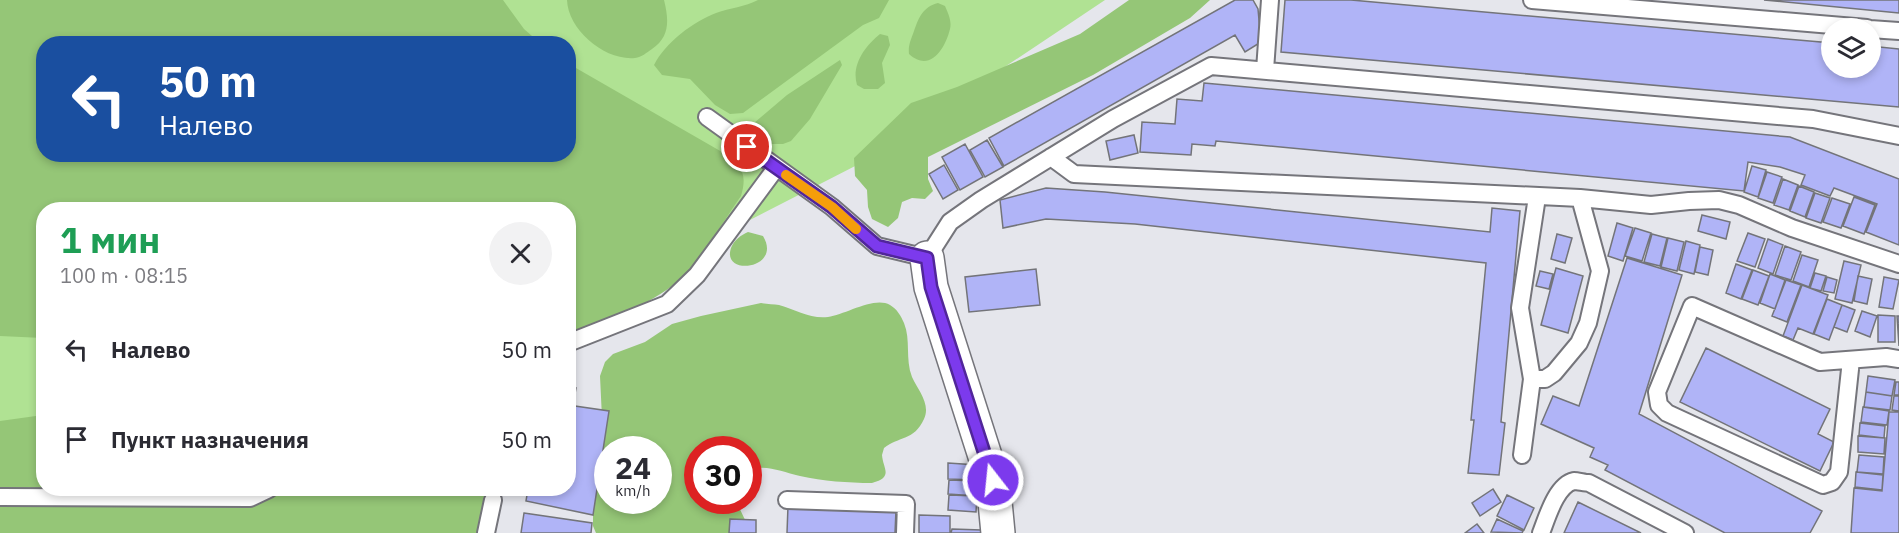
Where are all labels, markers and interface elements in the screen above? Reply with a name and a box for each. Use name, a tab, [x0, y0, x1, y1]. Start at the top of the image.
map controls	[1821, 18, 1881, 78]
button: layers	[1821, 18, 1881, 78]
text: 50 m	[159, 54, 257, 109]
icon: left	[60, 60, 138, 138]
text: Налево	[159, 107, 253, 142]
pin	[721, 121, 772, 172]
icon: arrive	[730, 130, 763, 163]
text: 1 мин	[60, 216, 160, 263]
button: close	[489, 222, 552, 285]
text: 100 m · 08:15	[60, 262, 188, 289]
icon: left	[60, 333, 93, 366]
text: Налево	[111, 335, 190, 364]
text: 50 m	[501, 335, 552, 364]
icon: arrive	[60, 423, 93, 456]
text: Пункт назначения	[111, 425, 309, 454]
text: 50 m	[501, 425, 552, 454]
speed limit sign: 30	[684, 436, 762, 514]
text: 24	[615, 448, 651, 487]
position arrow	[961, 448, 1025, 512]
text: km/h	[615, 481, 651, 500]

